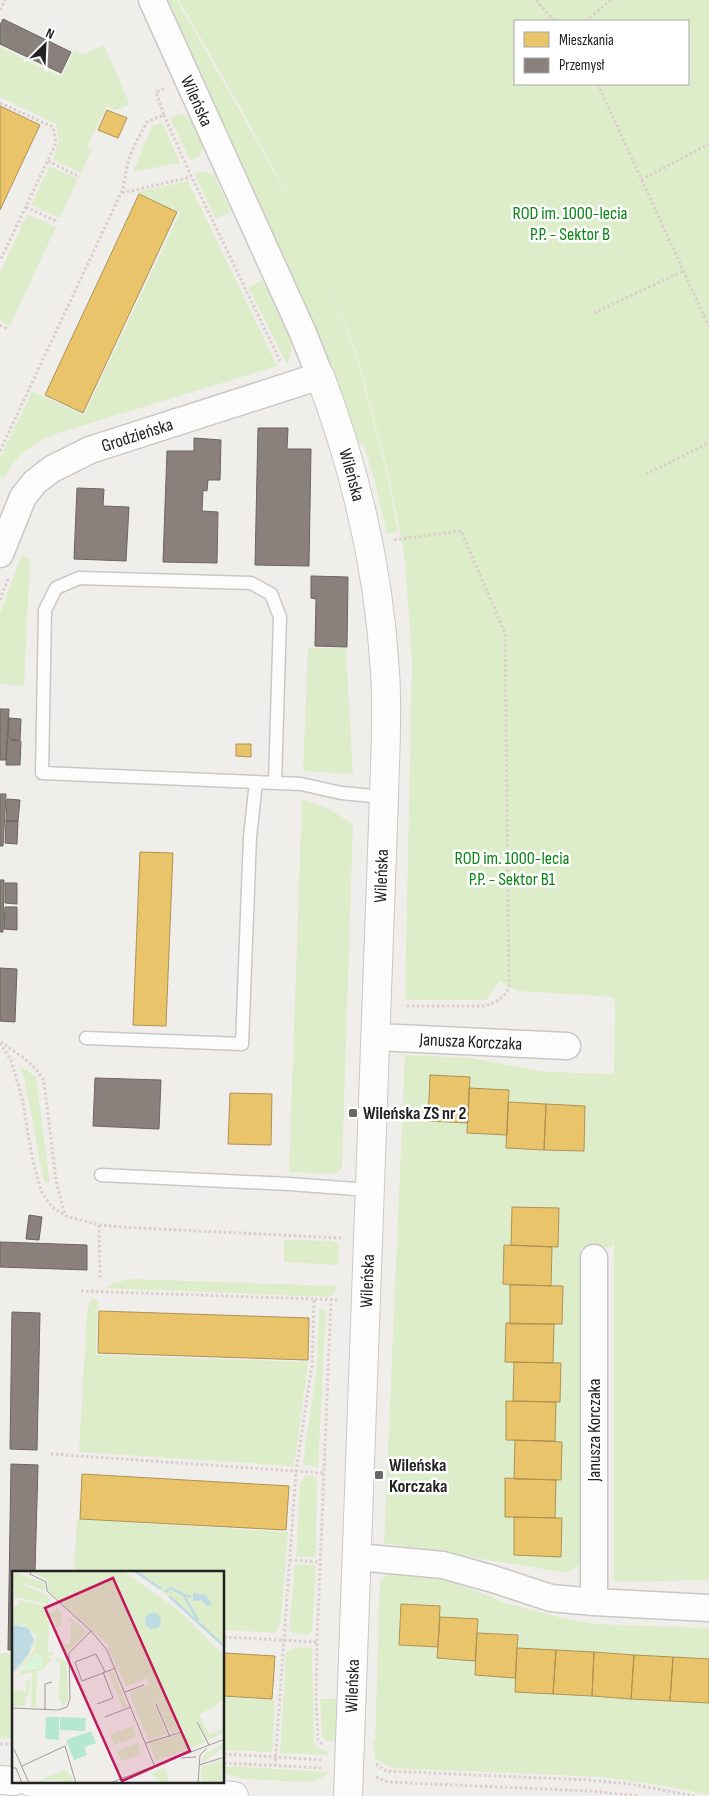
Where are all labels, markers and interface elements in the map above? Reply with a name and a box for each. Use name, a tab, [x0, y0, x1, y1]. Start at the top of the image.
north arrow	[20, 20, 70, 70]
legend	[514, 20, 689, 85]
text: N	[43, 24, 57, 43]
text: Mieszkania	[559, 31, 614, 50]
text: Przemysł	[559, 56, 605, 75]
street label: Wileńska	[176, 72, 217, 130]
park label: ROD im. 1000-lecia P.P. - Sektor B	[512, 203, 628, 245]
street label: Grodzieńska	[99, 414, 176, 457]
street label: Wileńska	[334, 446, 369, 504]
park label: ROD im. 1000-lecia P.P. - Sektor B1	[454, 848, 570, 890]
street label: Wileńska	[370, 849, 393, 903]
street label: Janusza Korczaka	[418, 1029, 523, 1055]
place label: Wileńska ZS nr 2	[363, 1103, 466, 1124]
marker: Wileńska ZS nr 2	[347, 1107, 359, 1119]
street label: Wileńska	[356, 1254, 379, 1308]
street label: Janusza Korczaka	[584, 1379, 605, 1482]
place label: Wileńska Korczaka	[389, 1455, 447, 1497]
marker: Wileńska Korczaka	[373, 1469, 385, 1481]
inset map	[12, 1571, 225, 1784]
street label: Wileńska	[341, 1659, 364, 1713]

